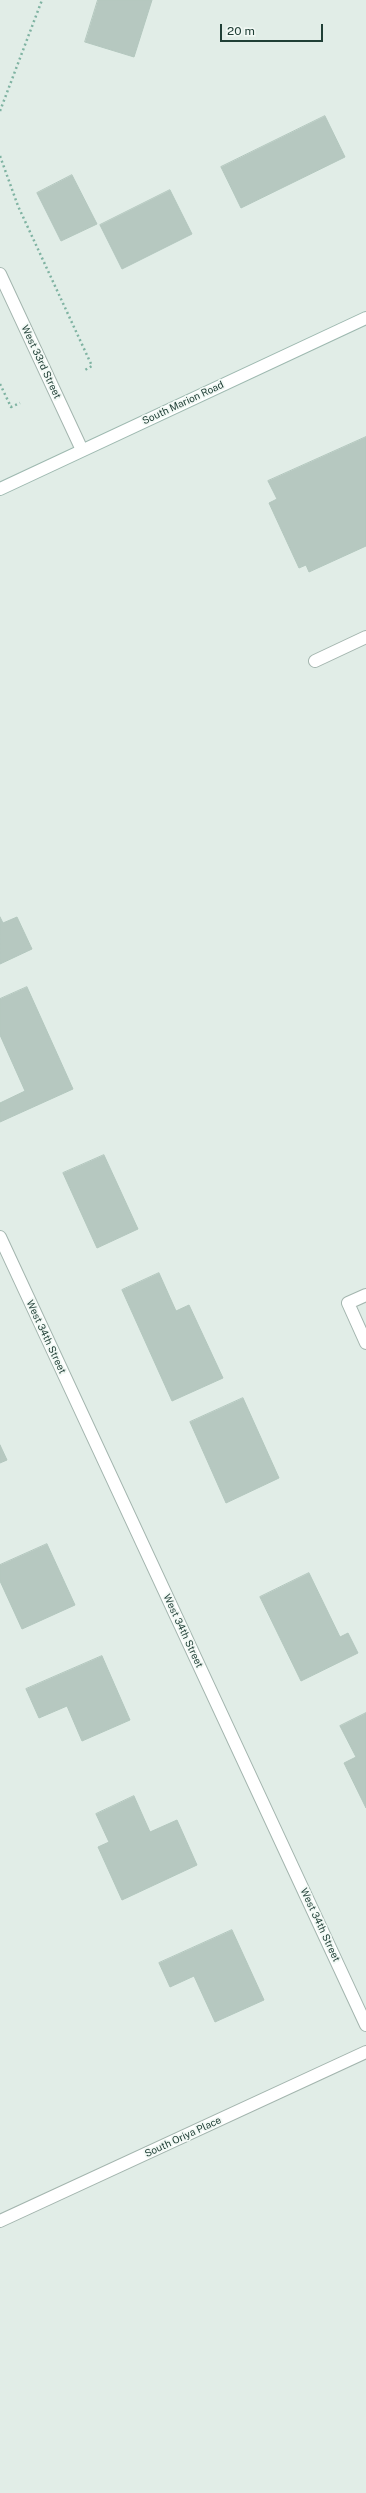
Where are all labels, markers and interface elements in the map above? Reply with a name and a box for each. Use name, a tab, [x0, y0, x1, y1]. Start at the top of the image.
scale bar	[222, 16, 325, 42]
text: 20 m	[227, 24, 255, 38]
street label: West 33rd Street	[19, 323, 63, 401]
street label: South Marion Road	[140, 379, 226, 427]
street label: West 34th Street	[24, 1298, 68, 1376]
street label: West 34th Street	[161, 1592, 205, 1670]
street label: West 34th Street	[298, 1886, 342, 1964]
street label: South Oriya Place	[143, 2114, 223, 2160]

